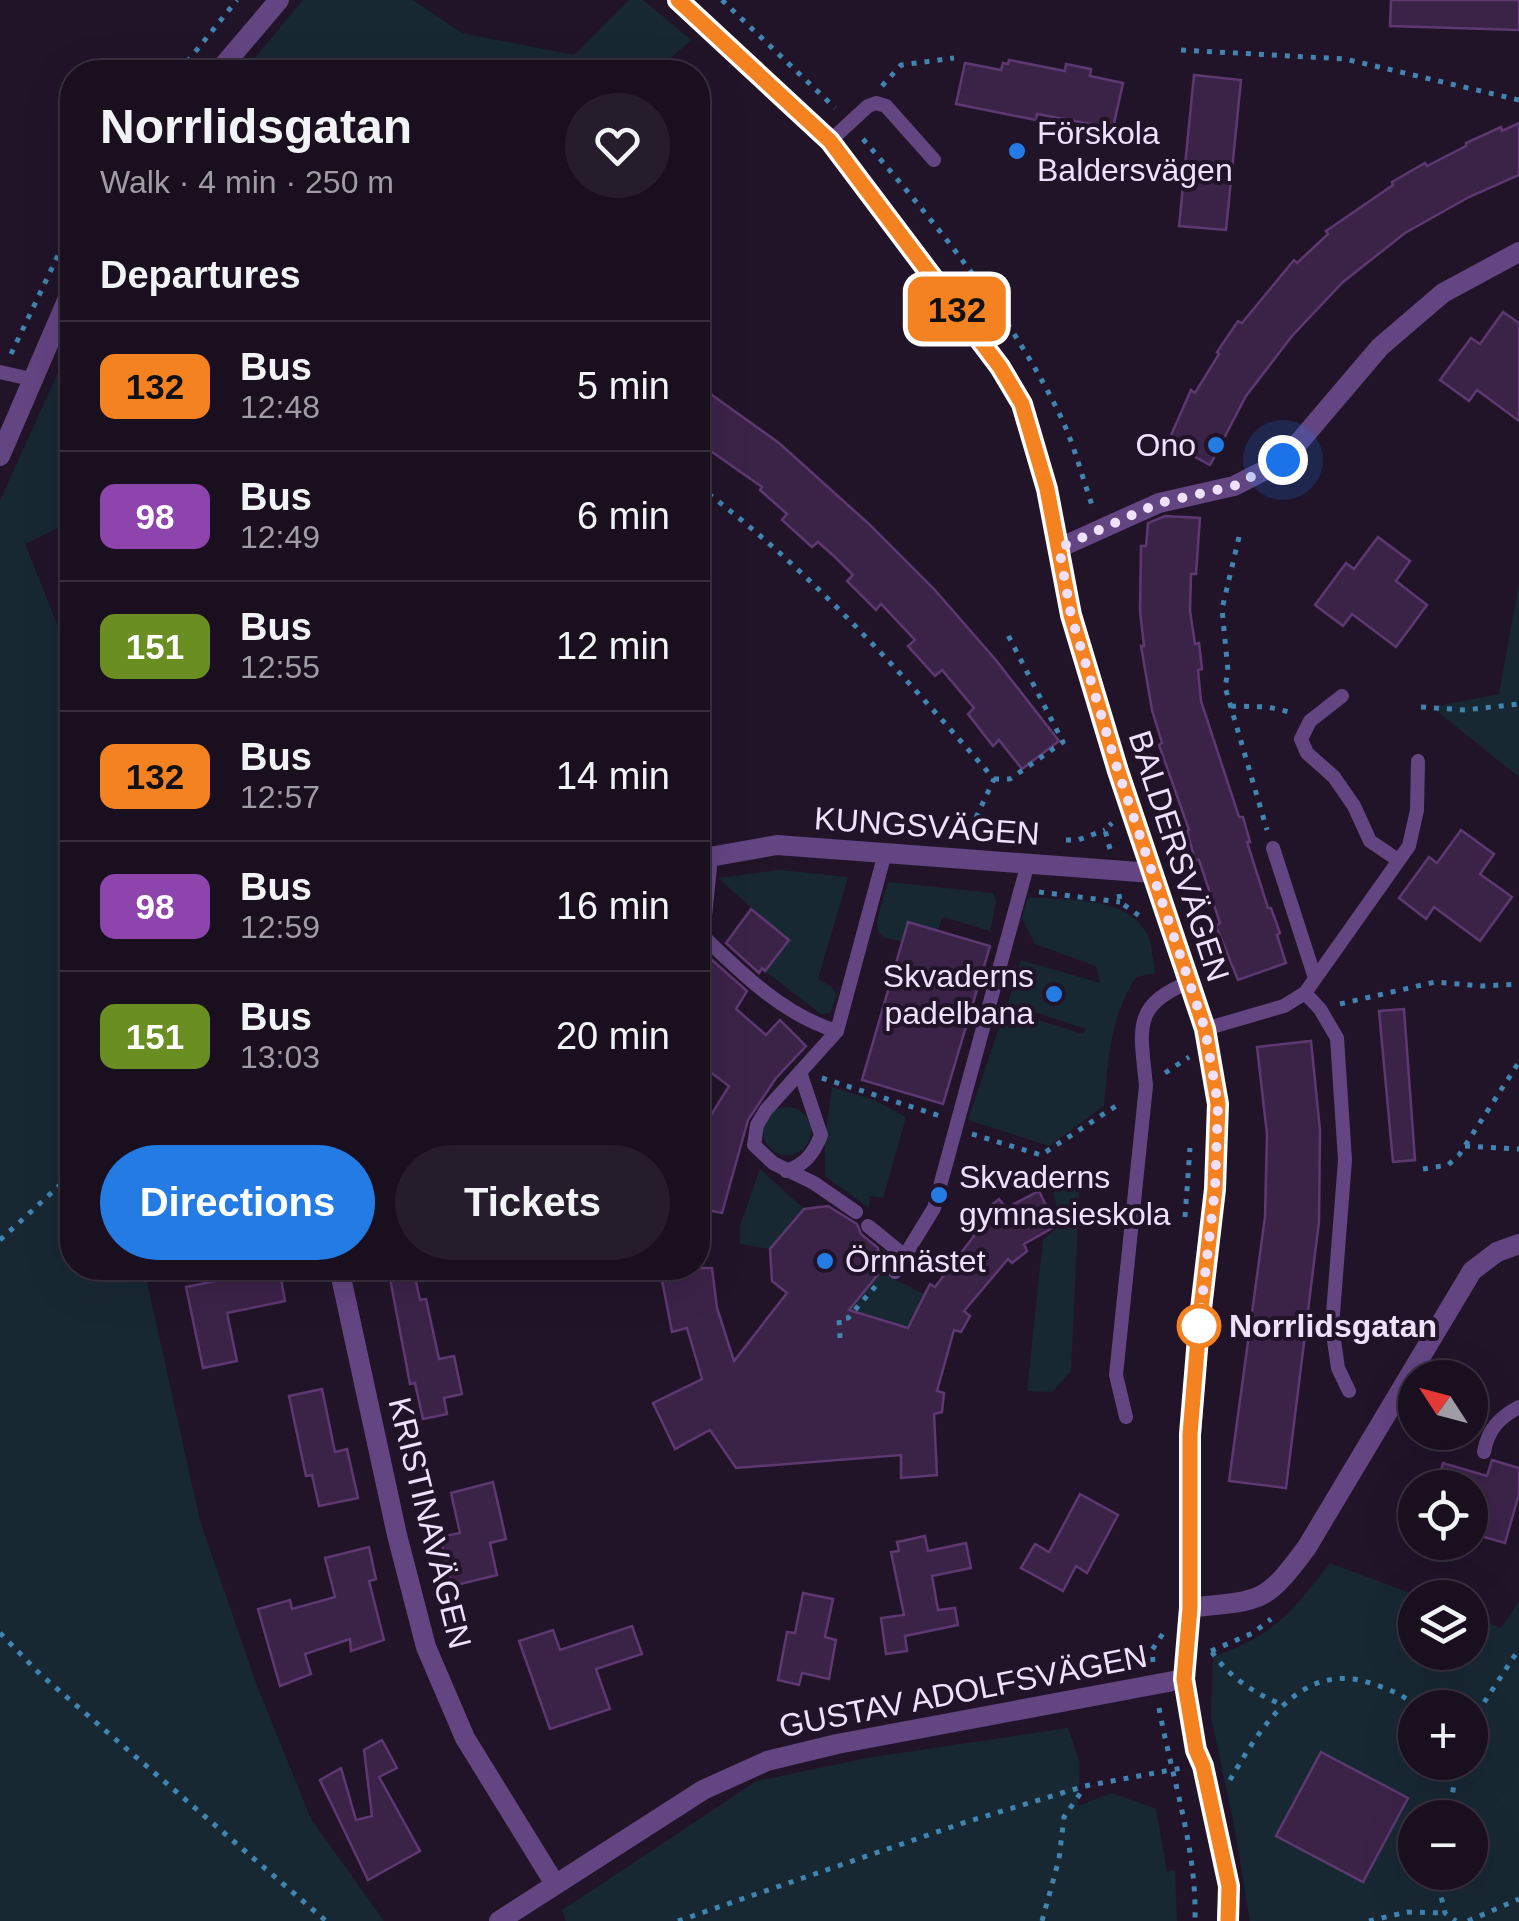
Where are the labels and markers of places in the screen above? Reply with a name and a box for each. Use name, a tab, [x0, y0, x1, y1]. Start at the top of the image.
place label: Förskola Baldersvägen	[1037, 115, 1233, 188]
marker: Förskola Baldersvägen	[1006, 140, 1028, 162]
place label: Ono	[1136, 427, 1196, 463]
marker: Ono	[1205, 434, 1227, 456]
place label: Skvaderns padelbana	[883, 958, 1034, 1031]
marker: Skvaderns padelbana	[1043, 983, 1065, 1005]
place label: Skvaderns gymnasieskola	[959, 1159, 1171, 1232]
marker: Skvaderns gymnasieskola	[928, 1184, 950, 1206]
place label: Örnnästet	[845, 1243, 986, 1279]
marker: Örnnästet	[814, 1250, 836, 1272]
marker: Norrlidsgatan	[1178, 1305, 1220, 1347]
place label: Norrlidsgatan	[1229, 1308, 1437, 1344]

